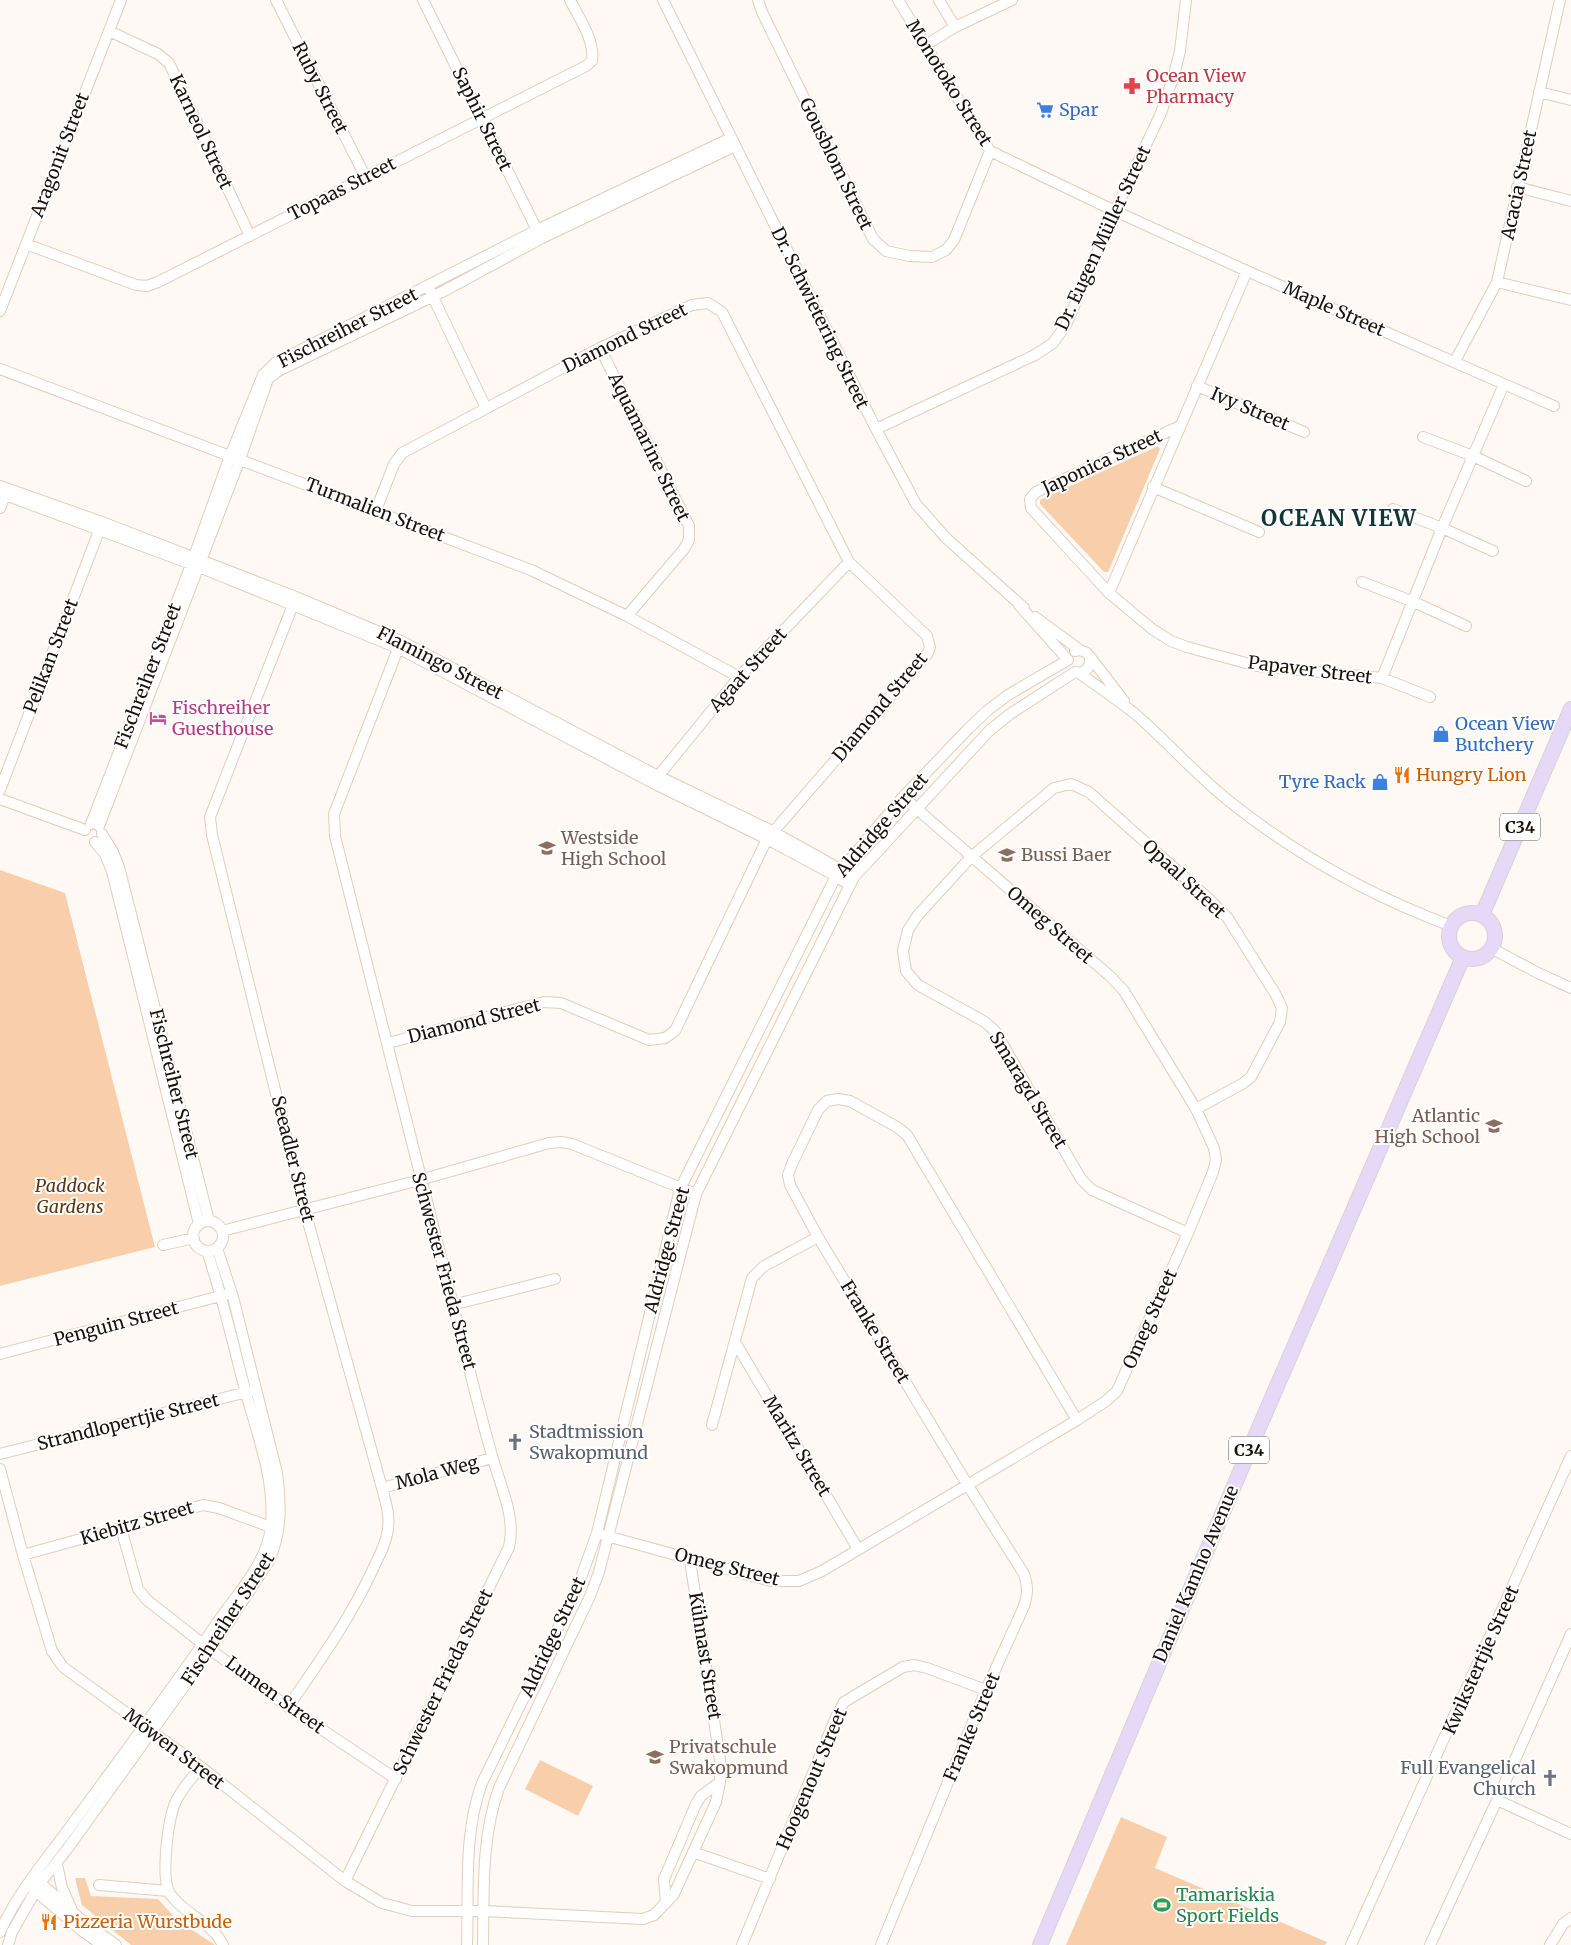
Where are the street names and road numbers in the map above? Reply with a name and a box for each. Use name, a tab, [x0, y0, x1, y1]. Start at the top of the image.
street label: Monotoko Street	[901, 15, 998, 150]
street label: Ruby Street	[287, 38, 353, 138]
street label: Saphir Street	[447, 63, 518, 175]
street label: Karneol Street	[165, 71, 238, 193]
street label: Aragonit Street	[25, 89, 94, 221]
street label: Gousblom Street	[795, 94, 878, 234]
street label: Acacia Street	[1495, 128, 1541, 243]
street label: Dr. Eugen Müller Street	[1050, 142, 1155, 334]
street label: Topaas Street	[284, 152, 399, 226]
street label: Dr. Schwietering Street	[766, 223, 875, 413]
street label: Maple Street	[1280, 276, 1389, 341]
street label: Fischreiher Street	[274, 282, 422, 373]
street label: Diamond Street	[559, 297, 691, 378]
street label: Aquamarine Street	[603, 368, 695, 525]
street label: Ivy Street	[1207, 382, 1293, 435]
street label: Japonica Street	[1037, 424, 1165, 500]
street label: Turmalien Street	[302, 472, 448, 547]
street label: Pelikan Street	[18, 595, 83, 716]
street label: Fischreiher Street	[109, 600, 186, 752]
street label: Flamingo Street	[373, 621, 507, 704]
street label: Agaat Street	[703, 623, 791, 717]
street label: Diamond Street	[827, 647, 932, 766]
street label: Papaver Street	[1247, 650, 1373, 689]
street label: Aldridge Street	[830, 768, 933, 882]
road number: C34	[1500, 814, 1540, 840]
street label: Opaal Street	[1138, 834, 1231, 923]
street label: Omeg Street	[1002, 881, 1098, 968]
street label: Diamond Street	[405, 993, 543, 1048]
street label: Fischreiher Street	[145, 1006, 204, 1161]
street label: Smaragd Street	[984, 1027, 1072, 1153]
street label: Seeadler Street	[267, 1093, 320, 1225]
street label: Schwester Frieda Street	[407, 1169, 482, 1372]
street label: Aldridge Street	[638, 1184, 694, 1317]
street label: Omeg Street	[1117, 1265, 1182, 1372]
street label: Franke Street	[836, 1276, 915, 1387]
street label: Penguin Street	[51, 1296, 181, 1351]
street label: Strandlopertjie Street	[35, 1388, 221, 1455]
street label: Maritz Street	[758, 1391, 837, 1500]
road number: C34	[1229, 1436, 1269, 1464]
street label: Mola Weg	[393, 1450, 481, 1495]
street label: Daniel Kamho Avenue	[1148, 1482, 1243, 1666]
street label: Kiebitz Street	[77, 1495, 196, 1550]
street label: Omeg Street	[672, 1542, 782, 1591]
street label: Fischreiher Street	[176, 1548, 279, 1690]
street label: Aldridge Street	[514, 1573, 590, 1701]
street label: Kwikstertjie Street	[1437, 1582, 1524, 1738]
street label: Schwester Frieda Street	[388, 1585, 498, 1778]
street label: Kühnast Street	[684, 1591, 727, 1721]
street label: Lumen Street	[221, 1651, 329, 1738]
street label: Franke Street	[938, 1669, 1005, 1785]
street label: Möwen Street	[119, 1703, 229, 1794]
street label: Hoogenout Street	[771, 1704, 852, 1853]

